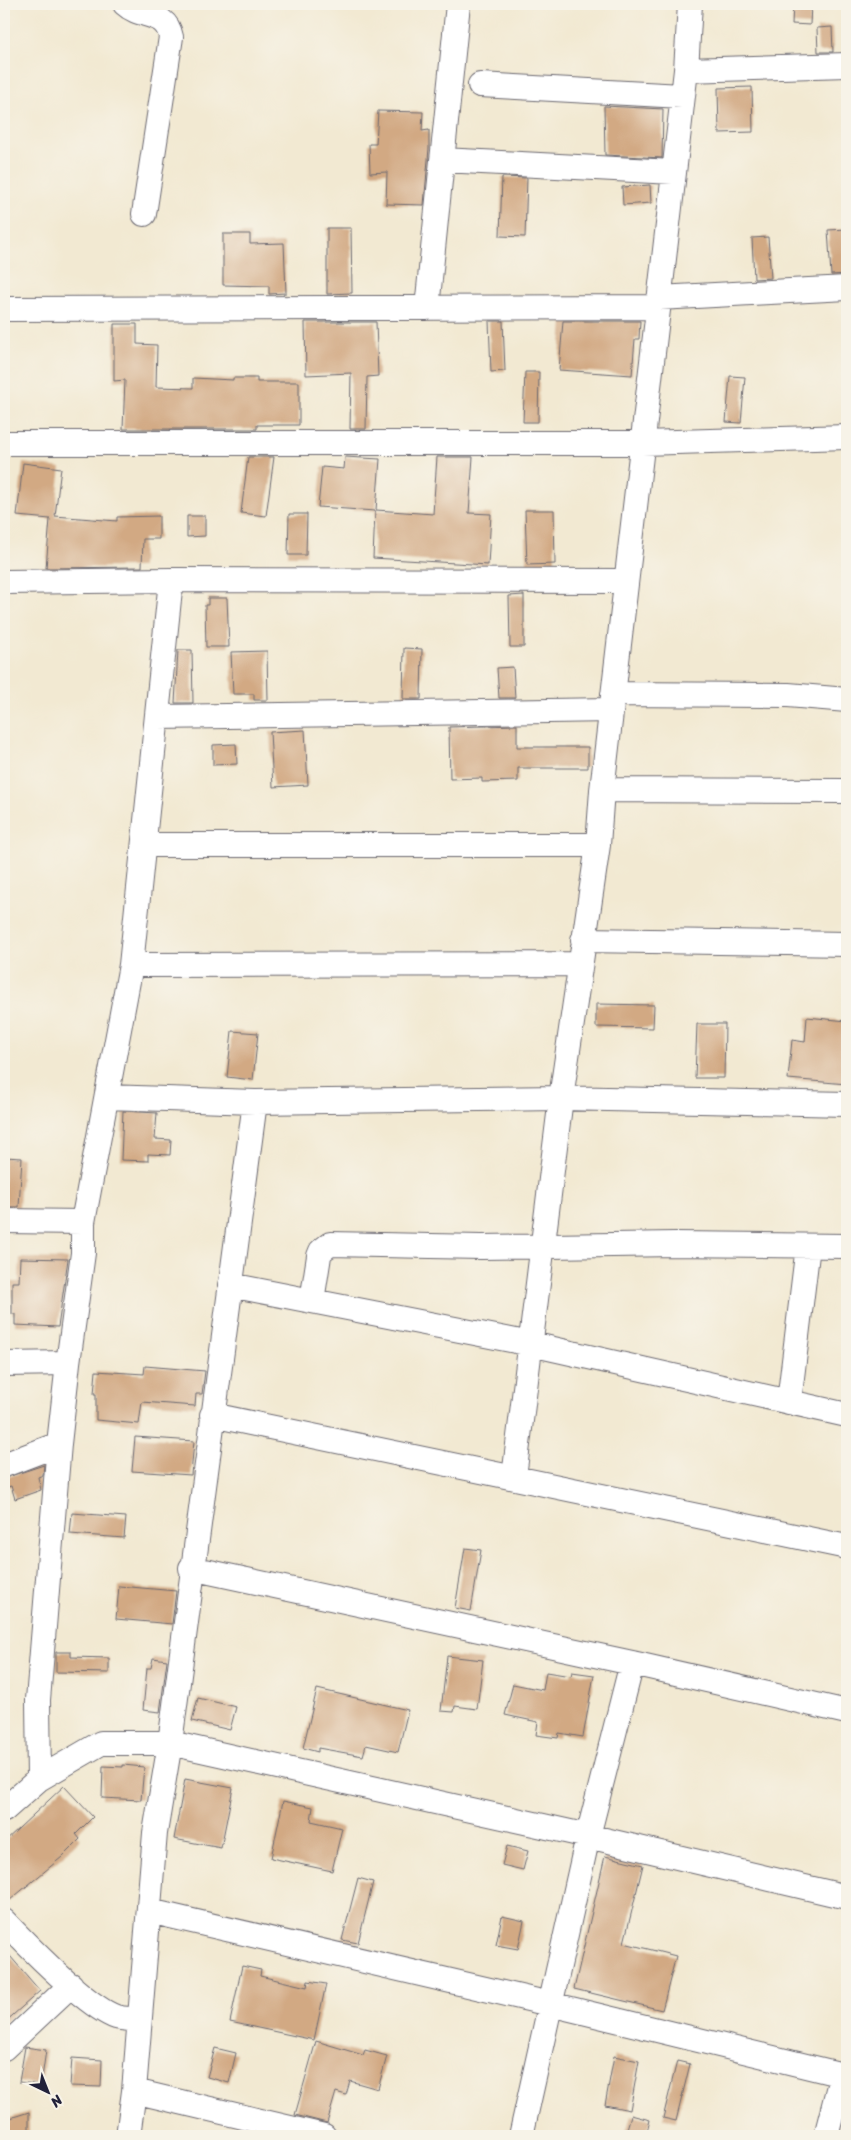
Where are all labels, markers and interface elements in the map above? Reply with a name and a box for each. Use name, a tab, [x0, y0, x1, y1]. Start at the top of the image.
north arrow	[22, 2068, 72, 2118]
text: N	[44, 2088, 69, 2114]

